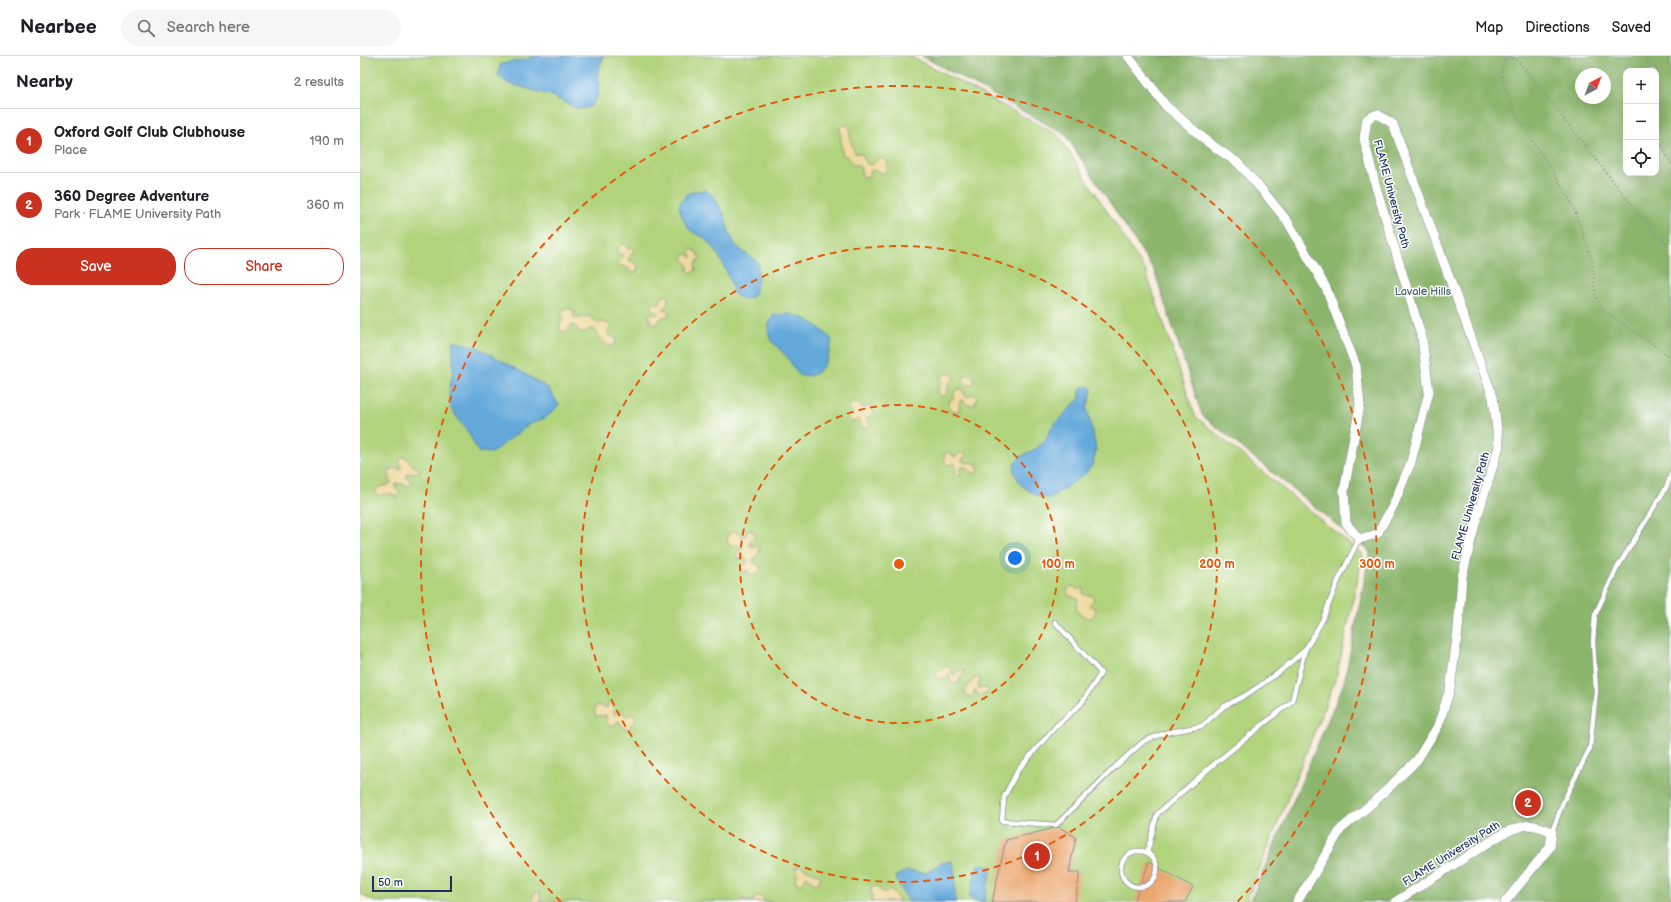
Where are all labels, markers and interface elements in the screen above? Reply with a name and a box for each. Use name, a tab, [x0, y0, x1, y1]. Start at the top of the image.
search box	[121, 10, 401, 46]
text: Nearbee	[20, 16, 97, 39]
icon: search	[135, 17, 157, 39]
text: Search here	[167, 18, 250, 37]
text: Map	[1475, 19, 1503, 36]
text: Directions	[1525, 19, 1590, 36]
text: Saved	[1612, 19, 1651, 36]
north arrow	[1575, 68, 1611, 104]
map controls	[1623, 68, 1659, 176]
button: +	[1623, 68, 1659, 104]
text: Nearby	[16, 72, 73, 92]
text: 2 results	[294, 74, 344, 90]
button: −	[1623, 104, 1659, 140]
text: Oxford Golf Club Clubhouse	[54, 123, 245, 142]
text: 1	[26, 133, 32, 149]
text: 190 m	[310, 133, 344, 149]
street label: FLAME University Path	[1371, 138, 1412, 250]
button: locate	[1623, 140, 1659, 176]
text: Place	[54, 142, 87, 158]
text: 360 Degree Adventure	[54, 187, 209, 206]
text: 2	[25, 197, 33, 213]
text: 360 m	[306, 197, 344, 213]
text: Park · FLAME University Path	[54, 206, 221, 222]
button: Save	[16, 248, 176, 285]
button: Share	[184, 248, 344, 285]
park label: Lavale Hills	[1395, 285, 1452, 298]
street label: FLAME University Path	[1449, 450, 1492, 562]
your location	[1005, 548, 1025, 568]
centre of rings	[892, 557, 906, 571]
text: 100 m	[1041, 557, 1075, 572]
text: 200 m	[1199, 557, 1235, 572]
text: 300 m	[1359, 557, 1395, 572]
pin: 2	[1515, 788, 1541, 818]
street label: FLAME University Path	[1400, 818, 1502, 889]
pin: 1	[1024, 841, 1050, 871]
scale bar	[372, 874, 452, 893]
text: 50 m	[378, 876, 403, 889]

